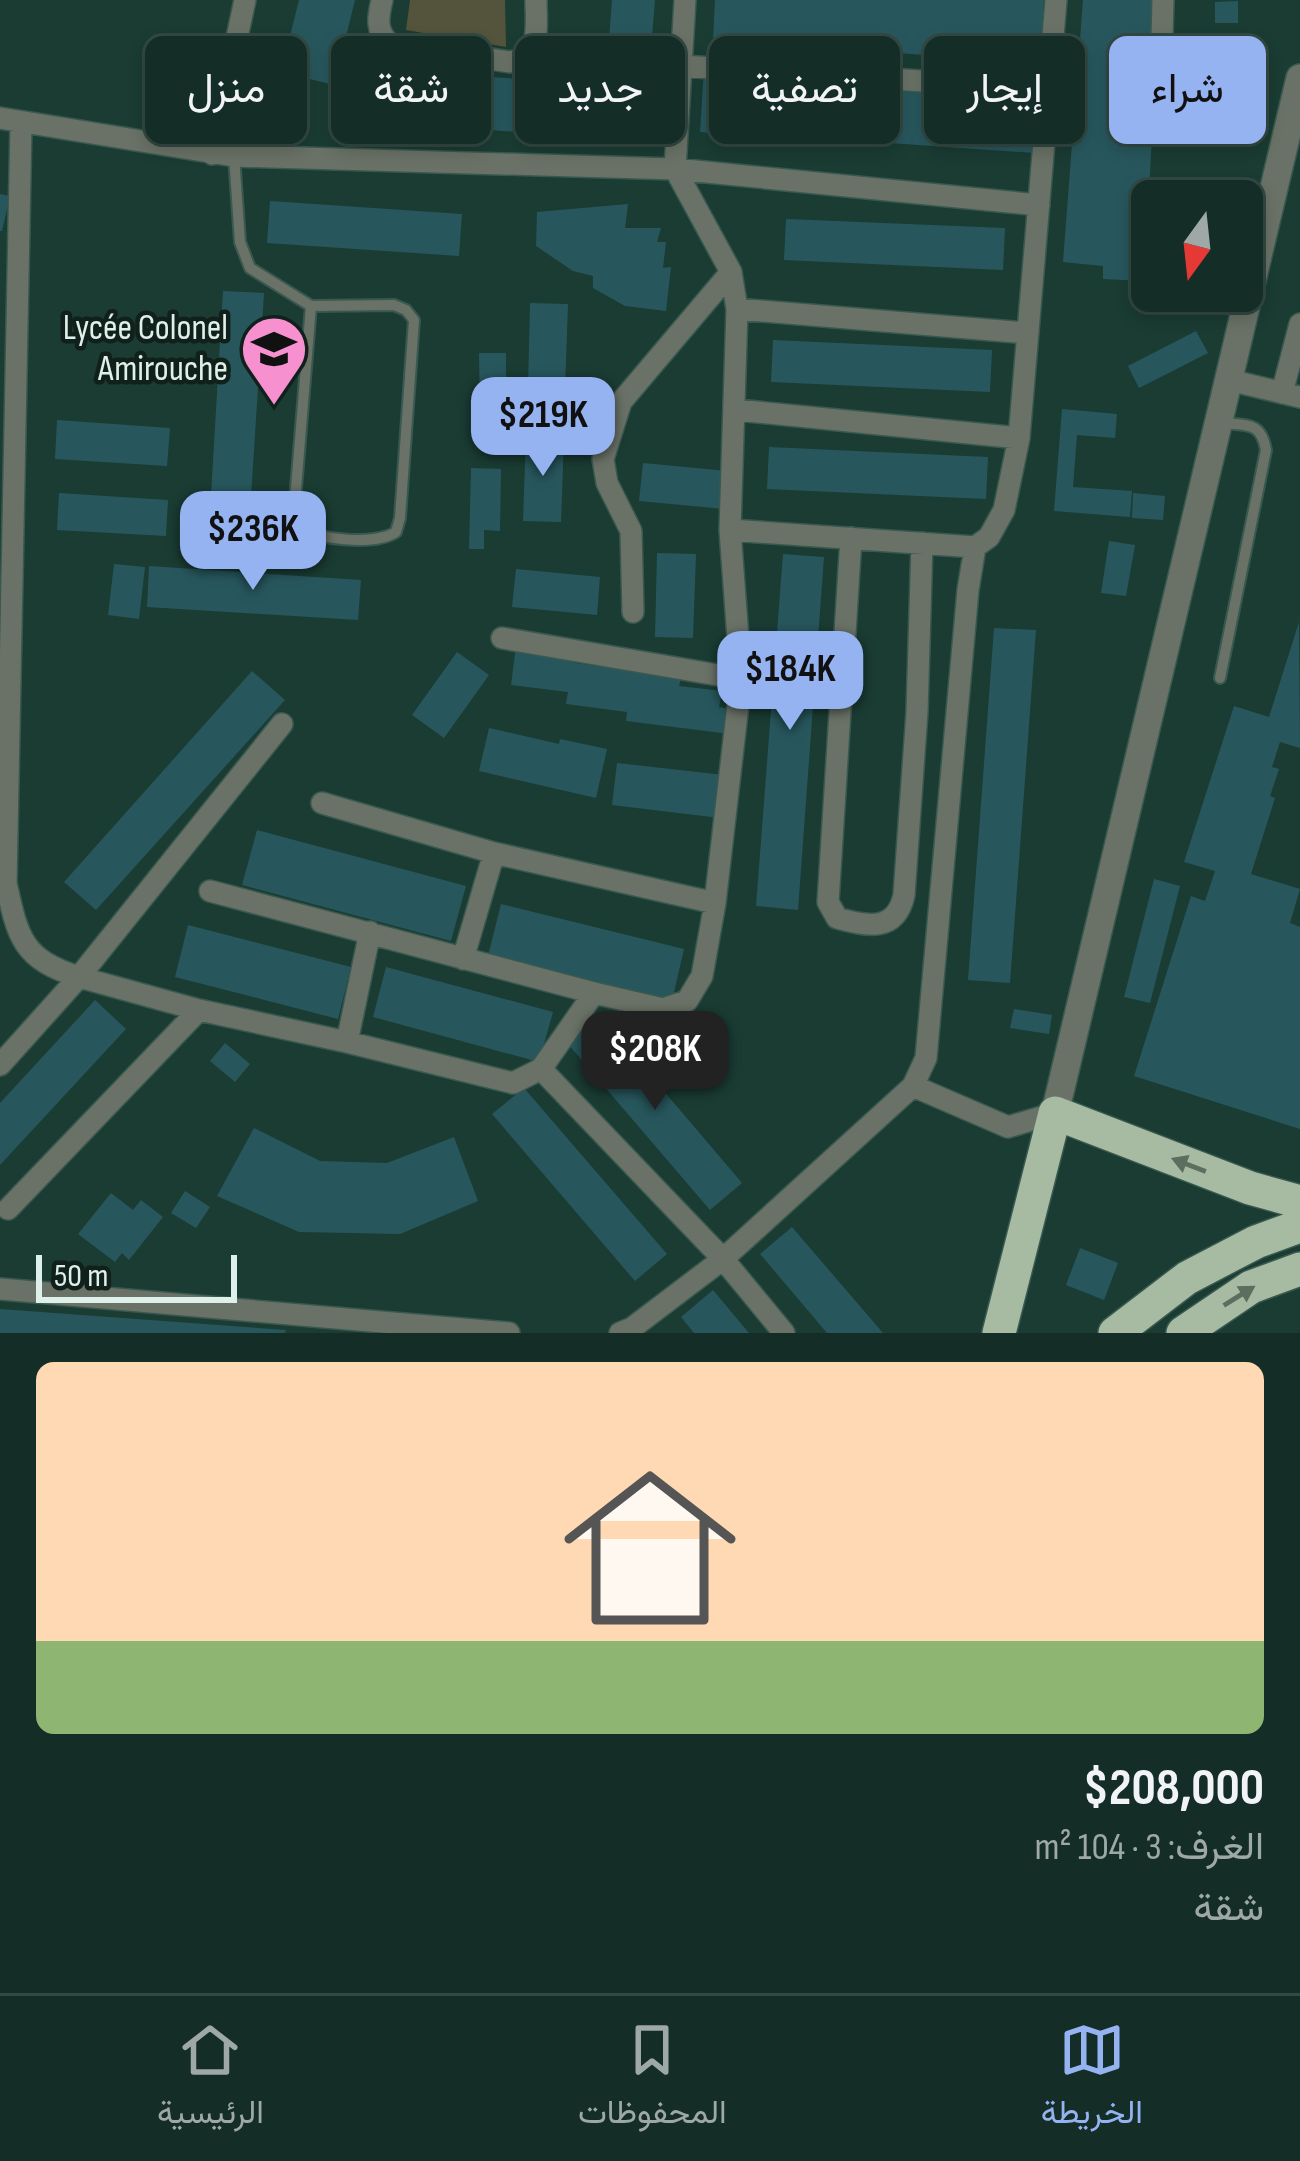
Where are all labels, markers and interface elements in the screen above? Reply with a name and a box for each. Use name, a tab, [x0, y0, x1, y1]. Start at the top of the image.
chip: منزل	[145, 36, 307, 144]
chip: شقة	[331, 36, 491, 144]
chip: جديد	[515, 36, 685, 144]
chip: تصفية	[709, 36, 900, 144]
chip: إيجار	[924, 36, 1085, 144]
chip: شراء	[1109, 36, 1266, 144]
north arrow	[1131, 180, 1263, 312]
map controls	[1131, 180, 1263, 312]
place label: Lycée Colonel Amirouche	[63, 307, 228, 391]
school or university icon: Lycée Colonel Amirouche	[239, 314, 309, 408]
pin: $219K	[459, 377, 627, 479]
text: $219K	[498, 392, 588, 439]
pin: $236K	[169, 491, 337, 593]
text: $236K	[207, 506, 299, 553]
pin: $184K	[706, 631, 874, 733]
text: $184K	[744, 646, 836, 693]
pin: $208K	[571, 1011, 739, 1113]
text: $208K	[608, 1026, 702, 1073]
one-way arrow	[1171, 1155, 1207, 1174]
scale bar	[36, 1249, 237, 1302]
text: 50 m	[54, 1256, 108, 1296]
one-way arrow	[1222, 1286, 1256, 1307]
icon: home	[542, 1440, 758, 1656]
text: $208,000	[1083, 1758, 1264, 1819]
text: الغرف: 3 · 104 m²	[1034, 1824, 1264, 1871]
text: شقة	[1194, 1885, 1264, 1932]
tab: الرئيسية	[157, 2017, 264, 2141]
tab: المحفوظات	[578, 2017, 727, 2141]
tab: الخريطة	[1041, 2017, 1143, 2141]

